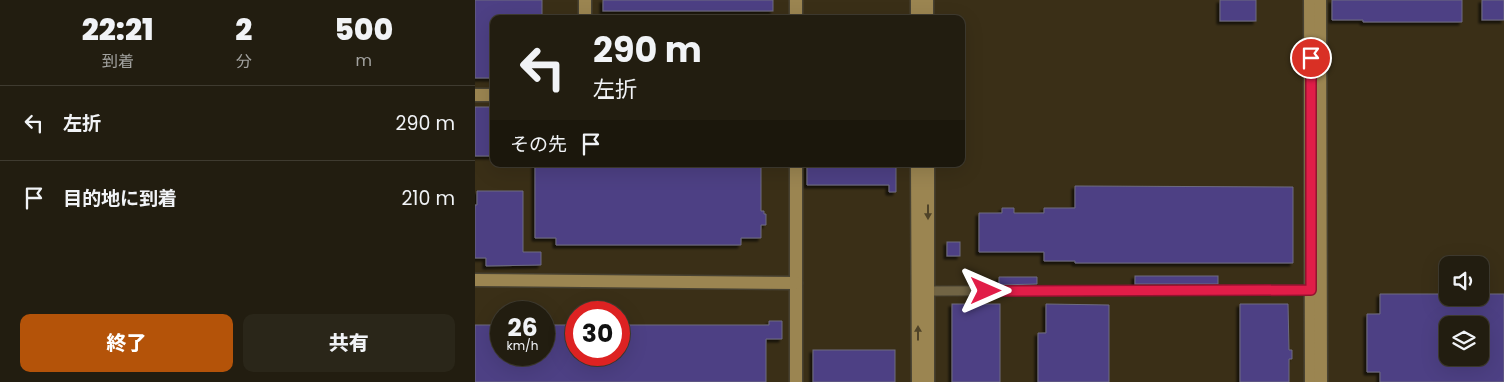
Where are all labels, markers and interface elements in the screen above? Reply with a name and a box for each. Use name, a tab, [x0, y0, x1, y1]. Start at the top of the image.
text: 22:21	[82, 8, 154, 51]
text: 2	[235, 8, 252, 51]
text: 500	[334, 8, 393, 51]
text: 290 m	[593, 25, 702, 74]
icon: left	[510, 35, 575, 100]
pin	[1290, 37, 1332, 79]
icon: arrive	[1297, 44, 1325, 72]
text: m	[355, 49, 372, 72]
text: 到着	[102, 50, 134, 73]
text: 分	[236, 50, 252, 73]
text: 左折	[593, 74, 637, 105]
icon: left	[20, 109, 48, 137]
text: 左折	[63, 110, 101, 137]
text: 290 m	[396, 110, 455, 137]
icon: arrive	[577, 130, 605, 158]
text: その先	[510, 131, 567, 158]
icon: arrive	[20, 184, 48, 212]
text: 目的地に到着	[63, 185, 177, 212]
text: 210 m	[401, 185, 455, 212]
one-way arrow	[924, 205, 932, 221]
map controls	[1439, 256, 1489, 366]
button: sound	[1439, 256, 1489, 306]
position arrow	[959, 264, 1011, 316]
speed limit sign: 30	[565, 301, 630, 366]
text: 26	[507, 310, 538, 345]
button: 終了	[20, 314, 233, 372]
button: 共有	[243, 314, 455, 372]
button: layers	[1439, 316, 1489, 366]
one-way arrow	[914, 325, 922, 341]
text: km/h	[507, 337, 538, 354]

